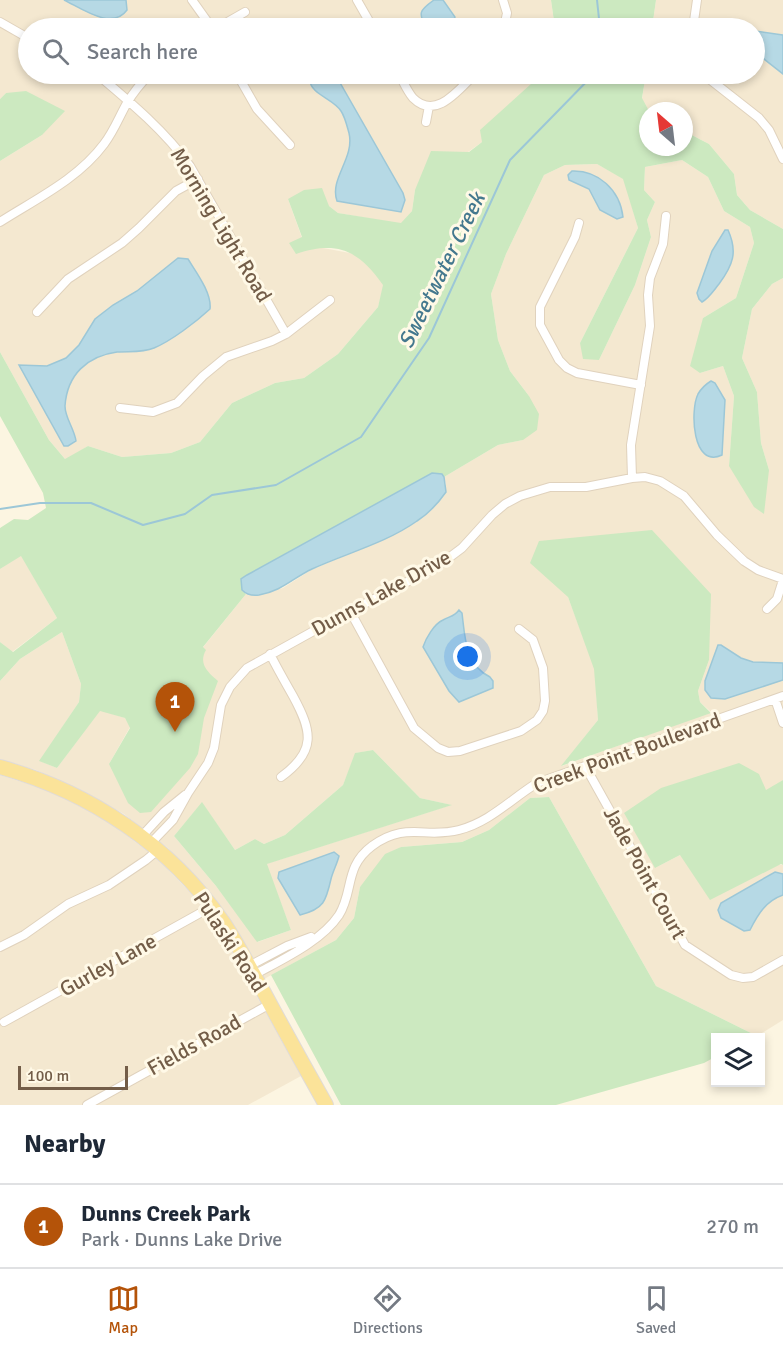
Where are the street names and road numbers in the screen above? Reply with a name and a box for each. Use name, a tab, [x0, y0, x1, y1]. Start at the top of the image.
street label: Morning Light Road	[165, 143, 277, 307]
street label: Dunns Lake Drive	[307, 544, 455, 642]
street label: Creek Point Boulevard	[530, 707, 724, 799]
street label: Jade Point Court	[598, 802, 692, 944]
street label: Pulaski Road	[188, 887, 272, 997]
street label: Gurley Lane	[55, 928, 161, 1002]
street label: Fields Road	[143, 1009, 245, 1081]

